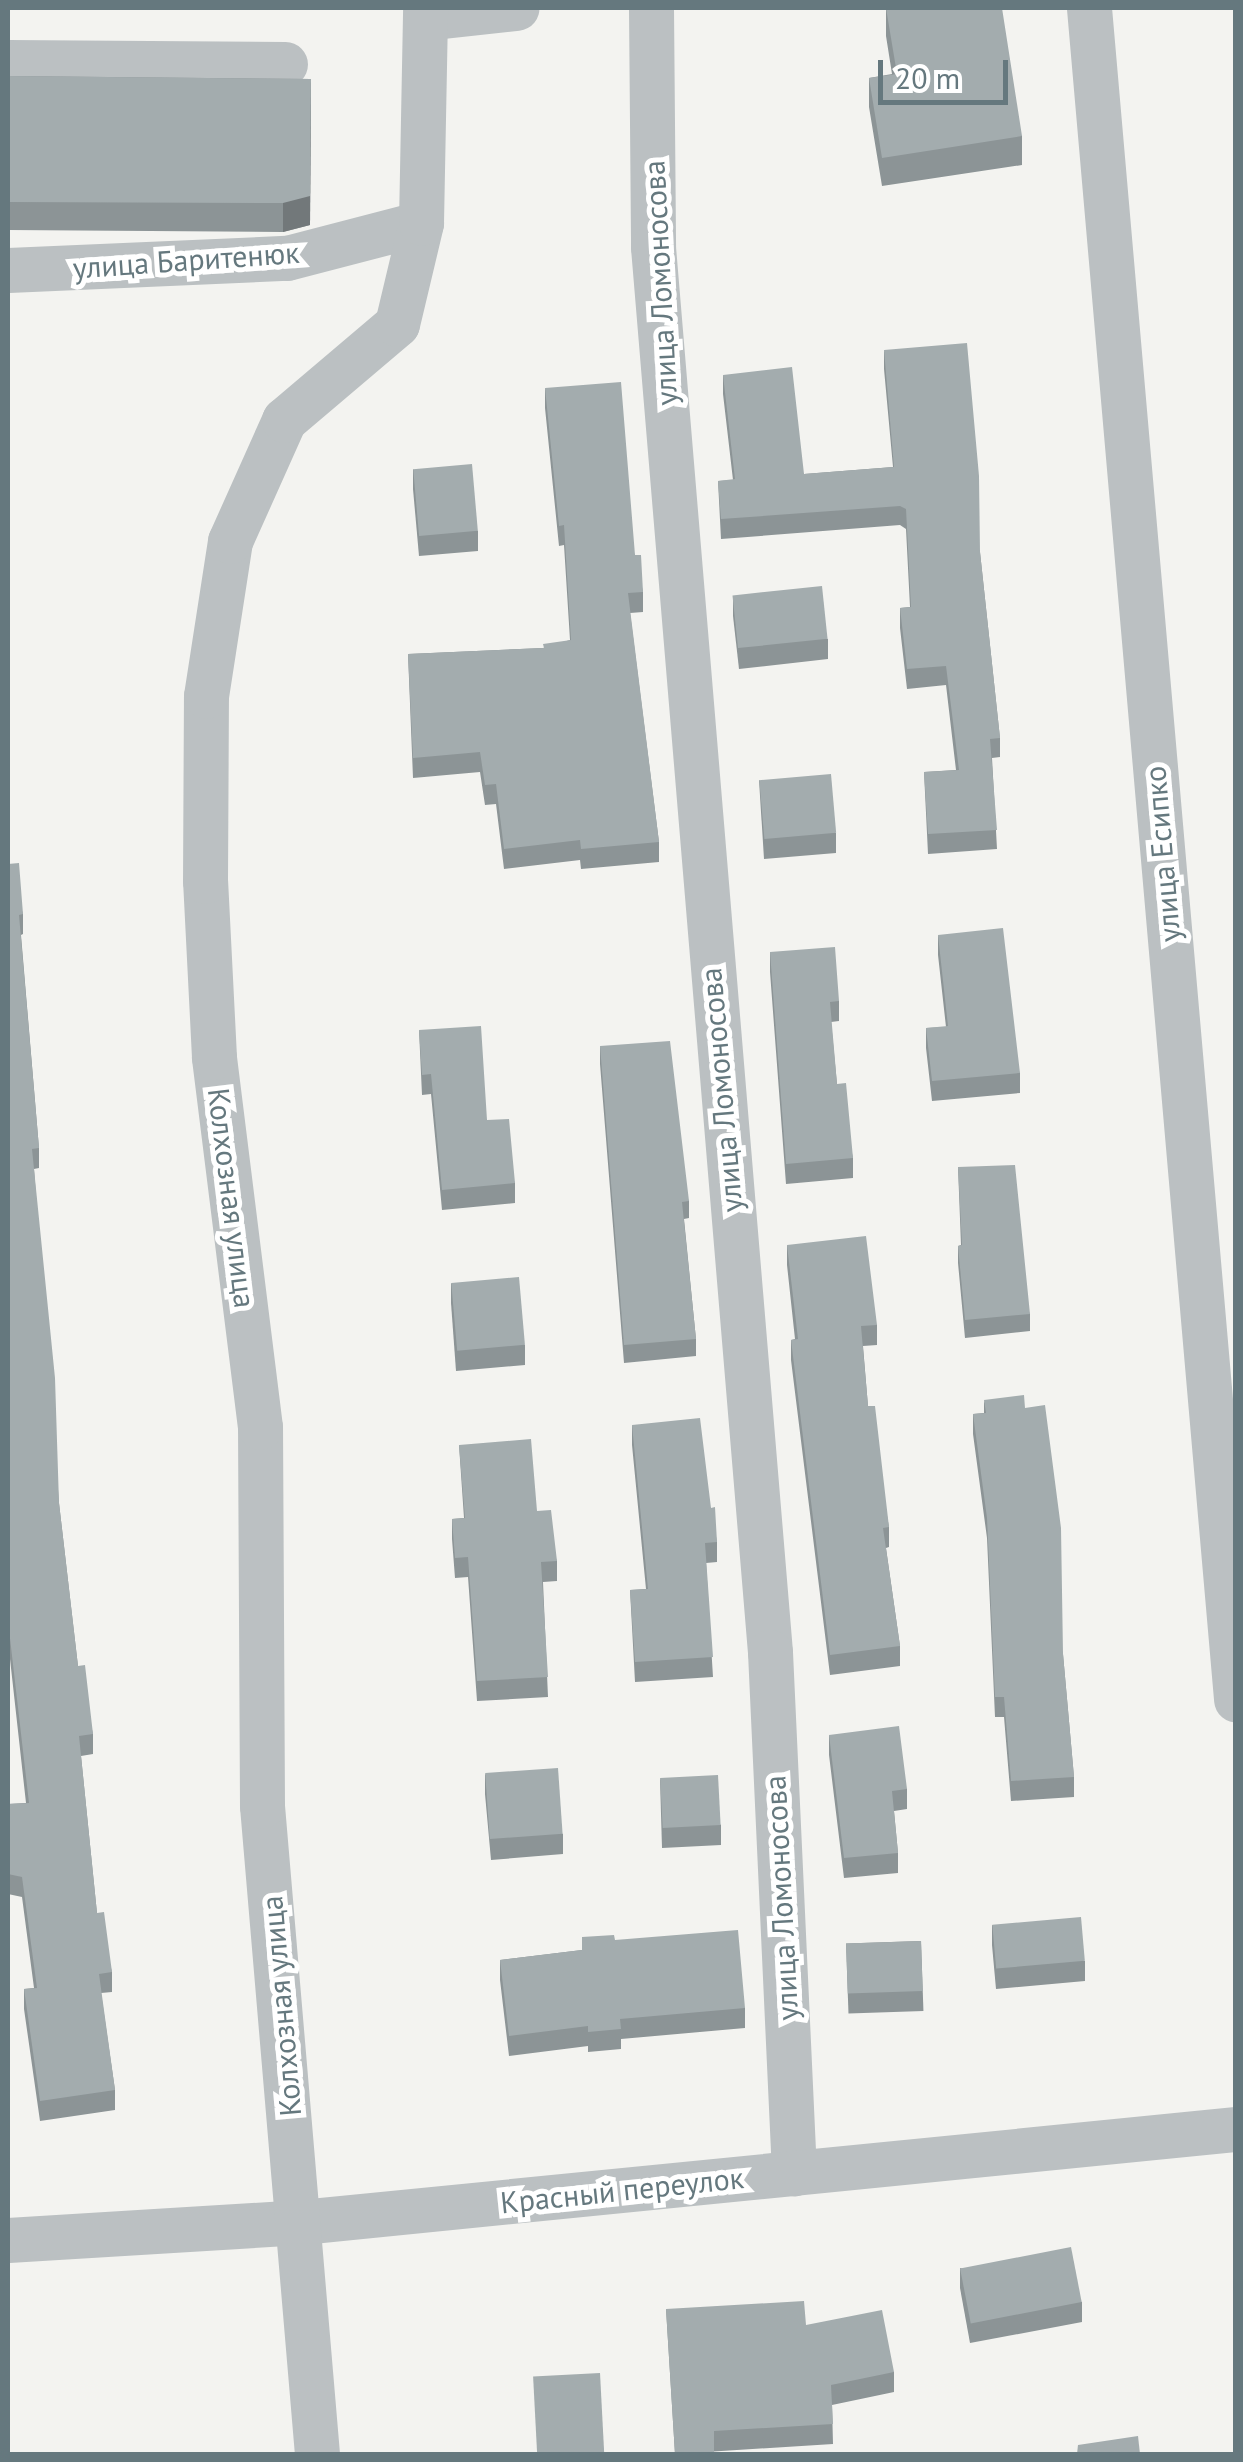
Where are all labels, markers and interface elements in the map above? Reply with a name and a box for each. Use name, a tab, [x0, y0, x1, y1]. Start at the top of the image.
scale bar	[883, 40, 1013, 102]
text: 20 m	[895, 58, 960, 97]
street label: улица Ломоносова	[636, 159, 684, 407]
street label: улица Баритенюк	[71, 234, 301, 286]
street label: улица Есипко	[1136, 765, 1188, 943]
street label: улица Ломоносова	[692, 966, 750, 1214]
street label: Колхозная улица	[201, 1086, 263, 1310]
street label: улица Ломоносова	[757, 1774, 805, 2022]
street label: Колхозная улица	[253, 1894, 309, 2118]
street label: Красный переулок	[498, 2159, 746, 2221]

